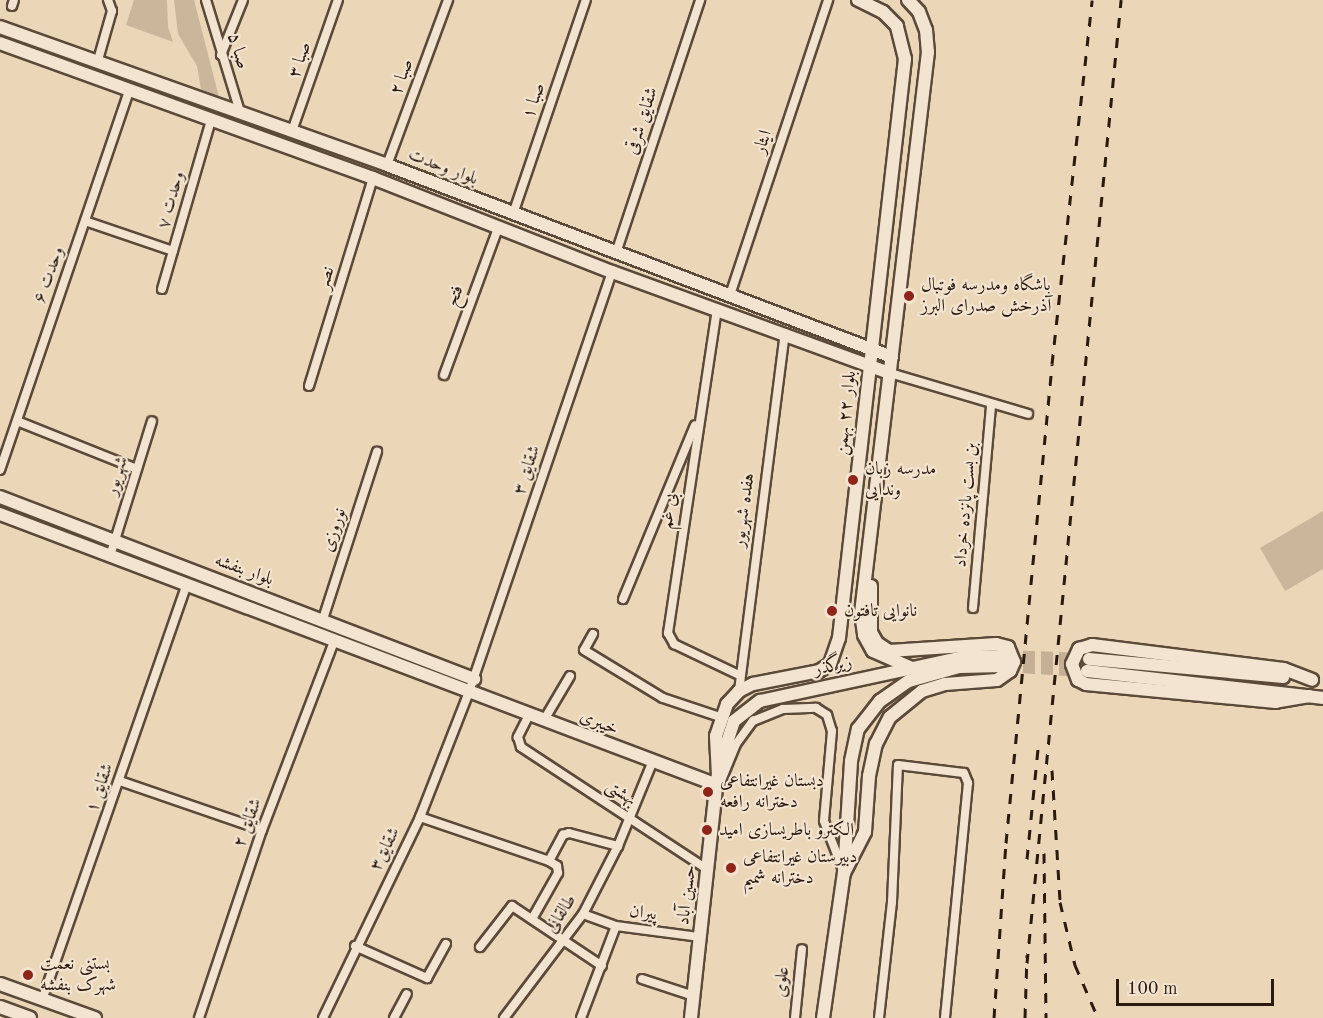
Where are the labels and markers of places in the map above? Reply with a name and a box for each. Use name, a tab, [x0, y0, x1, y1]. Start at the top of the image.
place label: باشگاه ومدرسه فوتبال آذرخش صدرای البرز	[921, 275, 1051, 318]
marker: باشگاه ومدرسه فوتبال آذرخش صدرای البرز	[902, 289, 916, 303]
place label: مدرسه زبان وندایی	[865, 459, 936, 502]
marker: مدرسه زبان وندایی	[846, 473, 860, 487]
place label: نانوایی تافتون	[844, 600, 917, 622]
marker: نانوایی تافتون	[825, 604, 839, 618]
place label: دبستان غیرانتفاعی دخترانه رافعه	[720, 771, 824, 814]
marker: دبستان غیرانتفاعی دخترانه رافعه	[701, 785, 715, 799]
place label: الکترو باطریسازی امید	[719, 819, 854, 841]
marker: الکترو باطریسازی امید	[700, 823, 714, 837]
place label: دبیرستان غیرانتفاعی دخترانه شمیم	[743, 847, 857, 890]
marker: دبیرستان غیرانتفاعی دخترانه شمیم	[724, 861, 738, 875]
place label: بستنی نعمت شهرک بنفشه	[40, 954, 116, 996]
marker: بستنی نعمت شهرک بنفشه	[21, 968, 35, 982]

